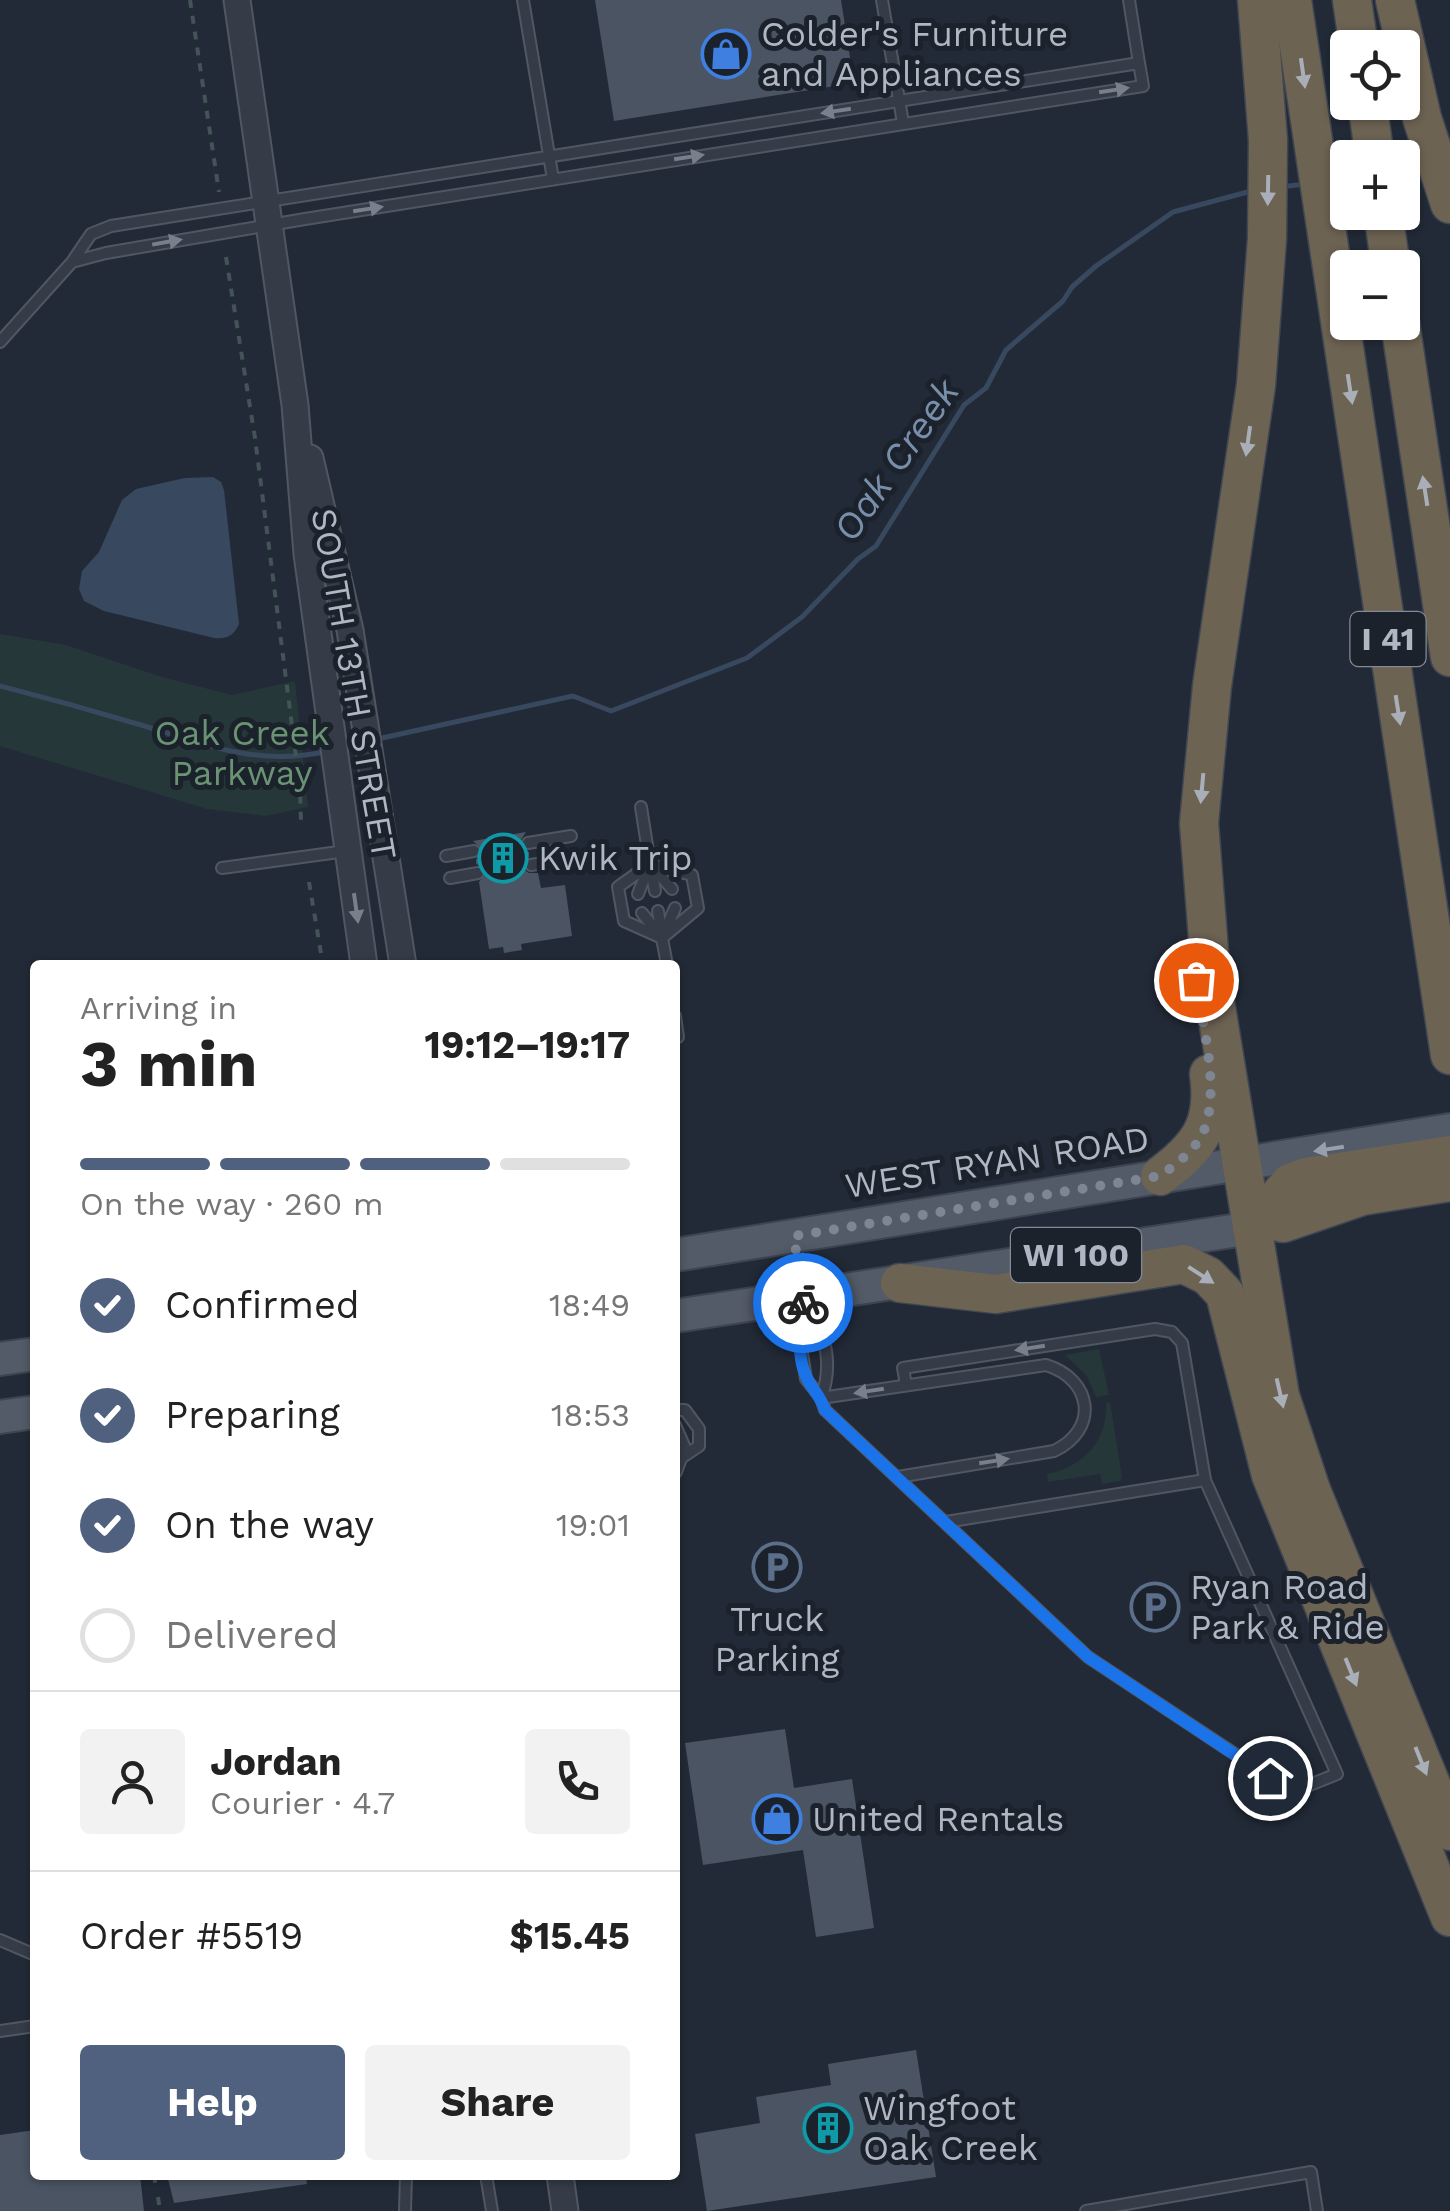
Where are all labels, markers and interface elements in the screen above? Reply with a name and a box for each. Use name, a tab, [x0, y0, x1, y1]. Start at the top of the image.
place label: Colder's Furniture and Appliances	[761, 13, 1068, 95]
shop icon: Colder's Furniture and Appliances	[700, 28, 752, 80]
map controls	[1330, 30, 1420, 340]
button: locate	[1330, 30, 1420, 120]
one-way arrow	[1295, 58, 1311, 90]
one-way arrow	[1098, 82, 1130, 98]
one-way arrow	[819, 103, 851, 119]
button: +	[1330, 140, 1420, 230]
one-way arrow	[674, 149, 705, 164]
one-way arrow	[1259, 174, 1275, 206]
one-way arrow	[353, 201, 384, 216]
one-way arrow	[152, 234, 183, 249]
button: −	[1330, 250, 1420, 340]
water label: Oak Creek	[824, 369, 969, 550]
one-way arrow	[1343, 373, 1358, 405]
one-way arrow	[1240, 426, 1255, 457]
one-way arrow	[1417, 475, 1432, 507]
street label: SOUTH 13TH STREET	[302, 505, 406, 863]
road number: I 41	[1350, 612, 1426, 666]
one-way arrow	[1391, 695, 1407, 726]
park label: Oak Creek Parkway	[155, 712, 330, 794]
one-way arrow	[1194, 772, 1210, 804]
building icon: Kwik Trip	[477, 832, 529, 884]
place label: Kwik Trip	[538, 837, 693, 879]
one-way arrow	[348, 892, 364, 924]
pin	[1154, 938, 1239, 1023]
icon: bag	[1169, 953, 1224, 1008]
text: Arriving in	[80, 989, 237, 1027]
text: 19:12–19:17	[425, 1023, 630, 1067]
text: 3 min	[80, 1026, 258, 1102]
street label: WEST RYAN ROAD	[842, 1117, 1152, 1207]
one-way arrow	[1313, 1142, 1344, 1157]
text: On the way · 260 m	[80, 1185, 384, 1223]
road number: WI 100	[1011, 1228, 1141, 1282]
courier	[753, 1253, 853, 1353]
one-way arrow	[1188, 1265, 1215, 1283]
icon: bike	[776, 1276, 831, 1331]
icon: check	[80, 1278, 135, 1333]
text: Confirmed	[165, 1283, 360, 1327]
text: 18:49	[549, 1286, 630, 1324]
one-way arrow	[1014, 1341, 1045, 1357]
one-way arrow	[1273, 1378, 1288, 1409]
one-way arrow	[853, 1384, 884, 1399]
icon: check	[80, 1388, 135, 1443]
text: Preparing	[165, 1393, 340, 1437]
text: 18:53	[551, 1396, 630, 1434]
one-way arrow	[979, 1453, 1010, 1468]
icon: check	[80, 1498, 135, 1553]
text: On the way	[165, 1503, 374, 1547]
text: 19:01	[556, 1506, 630, 1544]
parking icon: Truck Parking	[751, 1541, 803, 1593]
place label: Ryan Road Park & Ride	[1190, 1566, 1385, 1648]
parking icon: Ryan Road Park & Ride	[1129, 1581, 1181, 1633]
place label: Truck Parking	[715, 1598, 840, 1680]
text: Delivered	[165, 1613, 338, 1657]
one-way arrow	[1343, 1657, 1359, 1687]
button: person	[80, 1729, 185, 1834]
button: phone	[525, 1729, 630, 1834]
pin	[1228, 1736, 1313, 1821]
text: Jordan	[210, 1740, 342, 1784]
one-way arrow	[1414, 1746, 1430, 1776]
icon: home	[1243, 1751, 1298, 1806]
text: Courier · 4.7	[210, 1784, 395, 1822]
shop icon: United Rentals	[751, 1793, 803, 1845]
place label: United Rentals	[812, 1798, 1064, 1840]
text: Order #5519	[80, 1914, 303, 1958]
text: $15.45	[510, 1914, 630, 1958]
button: Help	[80, 2045, 345, 2160]
button: Share	[365, 2045, 630, 2160]
place label: Wingfoot Oak Creek	[863, 2087, 1038, 2169]
building icon: Wingfoot Oak Creek	[802, 2102, 854, 2154]

